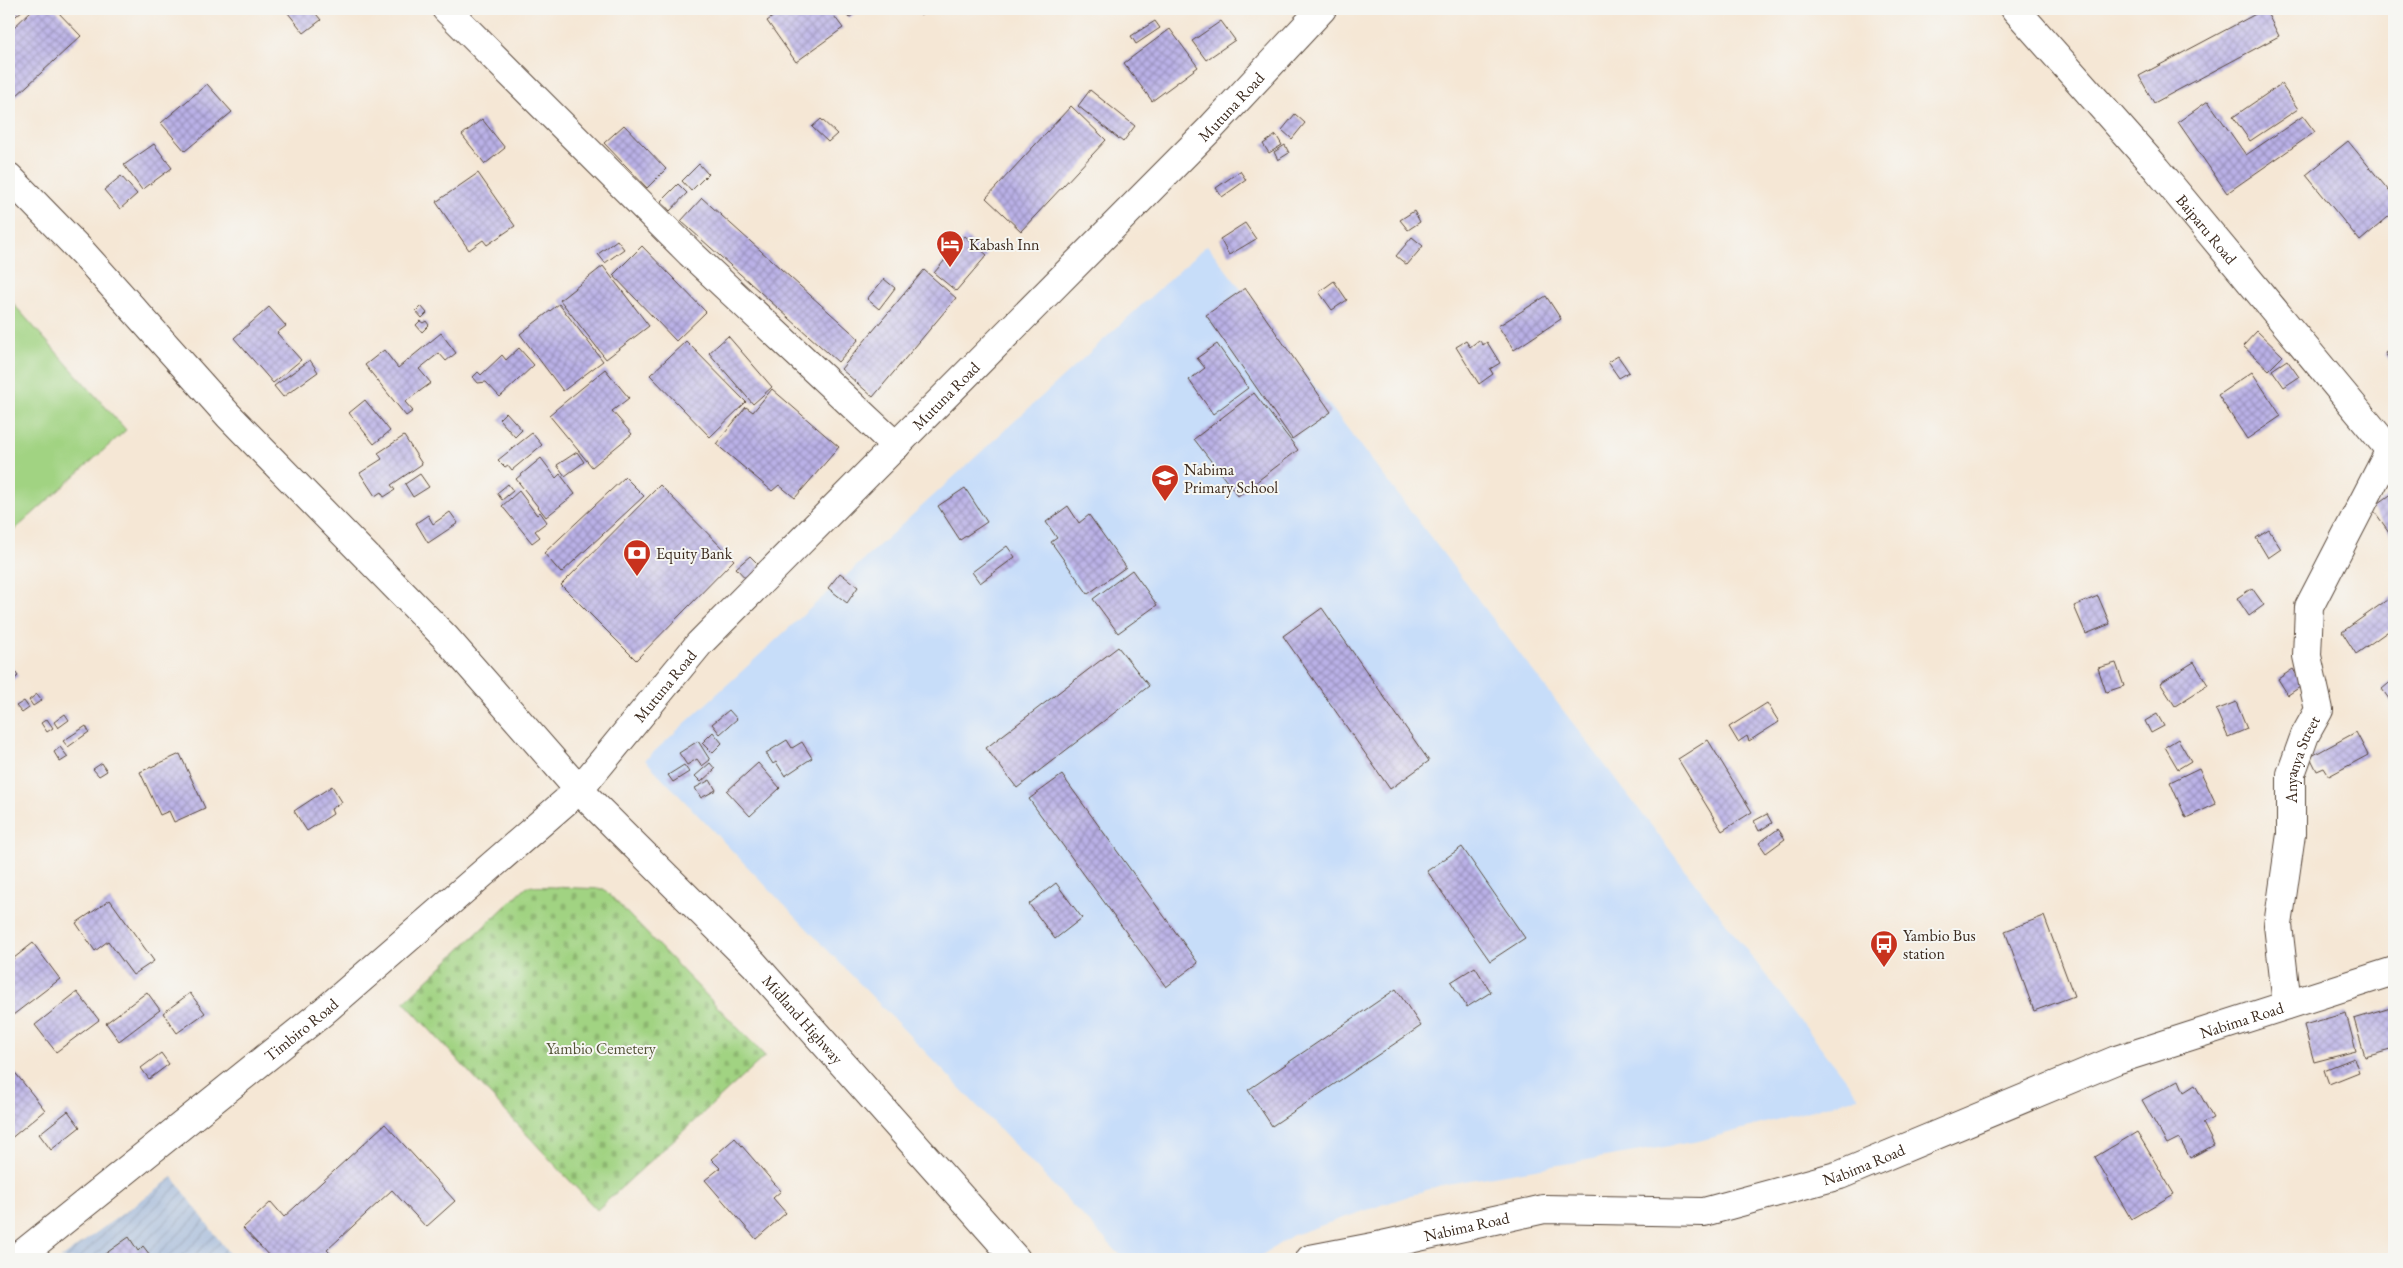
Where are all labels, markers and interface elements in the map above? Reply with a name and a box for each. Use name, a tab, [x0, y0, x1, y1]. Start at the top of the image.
street label: Mutuna Road	[1193, 67, 1269, 146]
street label: Baiparu Road	[2172, 190, 2242, 269]
hotel icon: Kabash Inn	[935, 229, 965, 268]
place label: Kabash Inn	[969, 234, 1040, 255]
street label: Mutuna Road	[907, 356, 985, 434]
place label: Nabima Primary School	[1184, 459, 1278, 498]
school or university icon: Nabima Primary School	[1150, 463, 1180, 502]
bank icon: Equity Bank	[622, 538, 652, 577]
place label: Equity Bank	[656, 543, 733, 564]
street label: Mutuna Road	[629, 644, 701, 726]
street label: Anyanya Street	[2281, 712, 2324, 804]
place label: Yambio Bus station	[1903, 925, 1976, 964]
bus stop icon: Yambio Bus station	[1869, 929, 1899, 968]
street label: Midland Highway	[758, 970, 849, 1069]
street label: Timbiro Road	[260, 993, 343, 1066]
street label: Nabima Road	[2197, 996, 2287, 1043]
park label: Yambio Cemetery	[546, 1038, 657, 1059]
street label: Nabima Road	[1820, 1138, 1909, 1190]
street label: Nabima Road	[1422, 1206, 1512, 1246]

